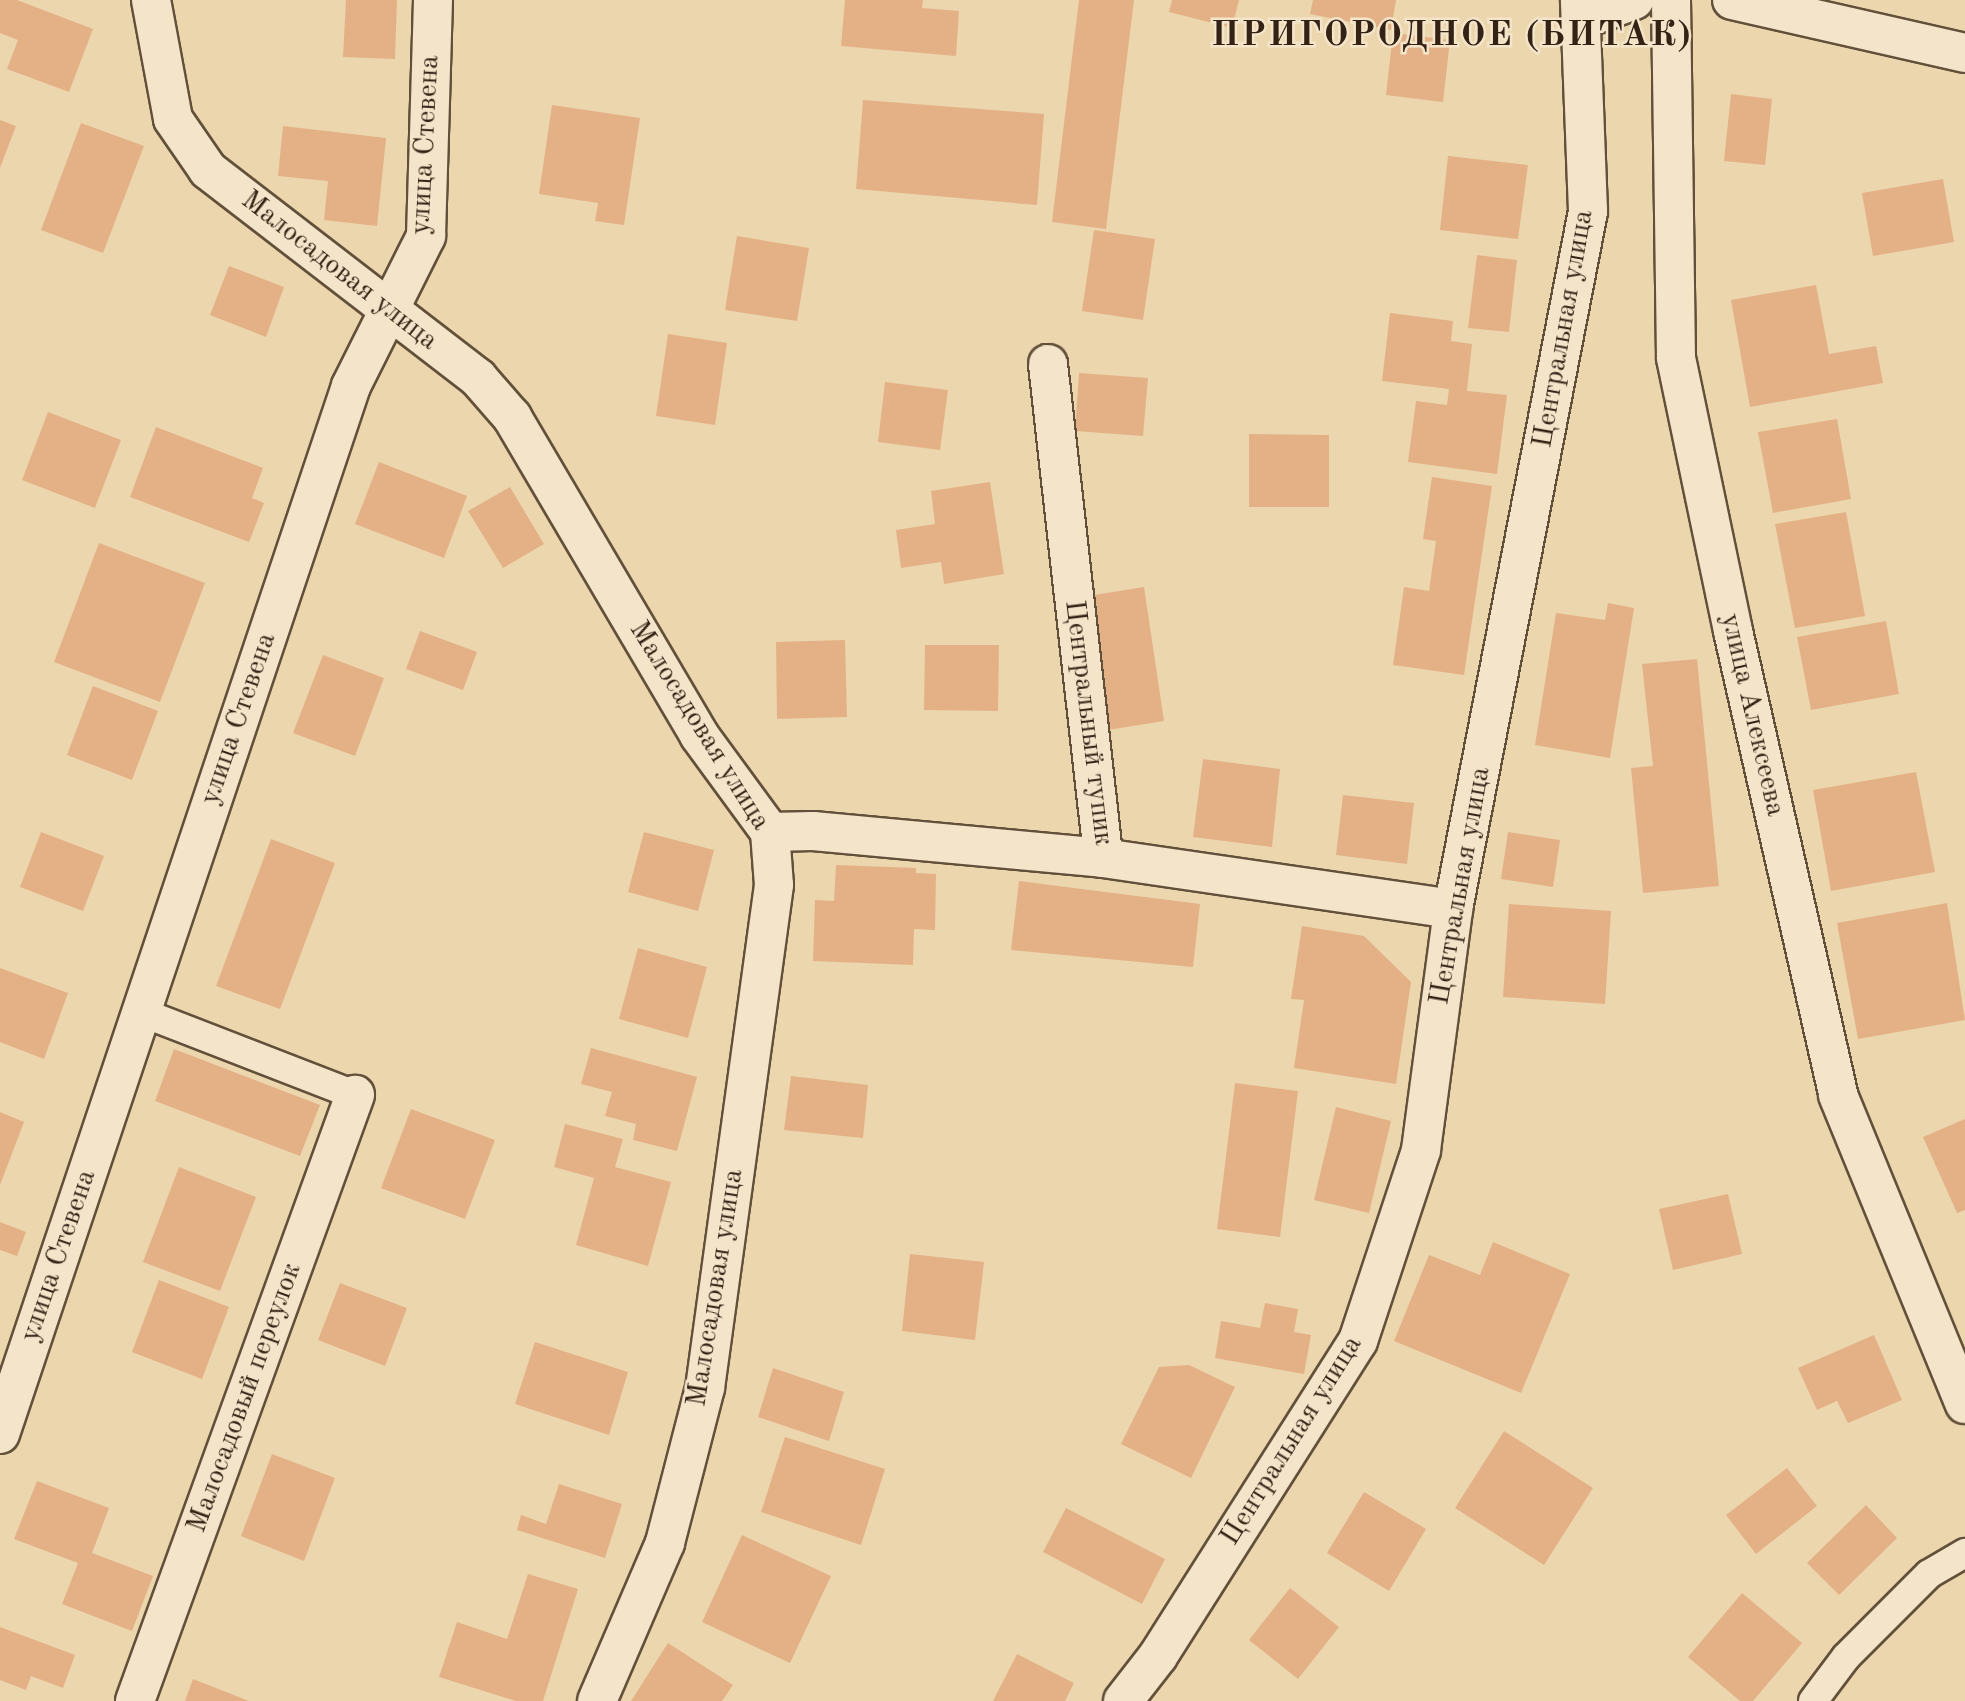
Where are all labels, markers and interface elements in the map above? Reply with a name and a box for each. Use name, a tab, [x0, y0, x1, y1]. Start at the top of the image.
district label: ПРИГОРОДНОЕ (БИТАК)	[1213, 15, 1691, 57]
street label: улица Стевена	[405, 54, 447, 236]
street label: Малосадовая улица	[234, 184, 444, 358]
street label: Центральная улица	[1527, 207, 1601, 451]
street label: Центральный тупик	[1056, 598, 1120, 848]
street label: улица Алексеева	[1712, 610, 1792, 820]
street label: Малосадовая улица	[621, 615, 777, 837]
street label: улица Стевена	[194, 629, 284, 809]
street label: Центральная улица	[1424, 764, 1498, 1008]
street label: улица Стевена	[14, 1166, 104, 1346]
street label: Малосадовая улица	[681, 1167, 751, 1409]
street label: Малосадовый переулок	[181, 1258, 309, 1538]
street label: Центральная улица	[1214, 1330, 1370, 1552]

